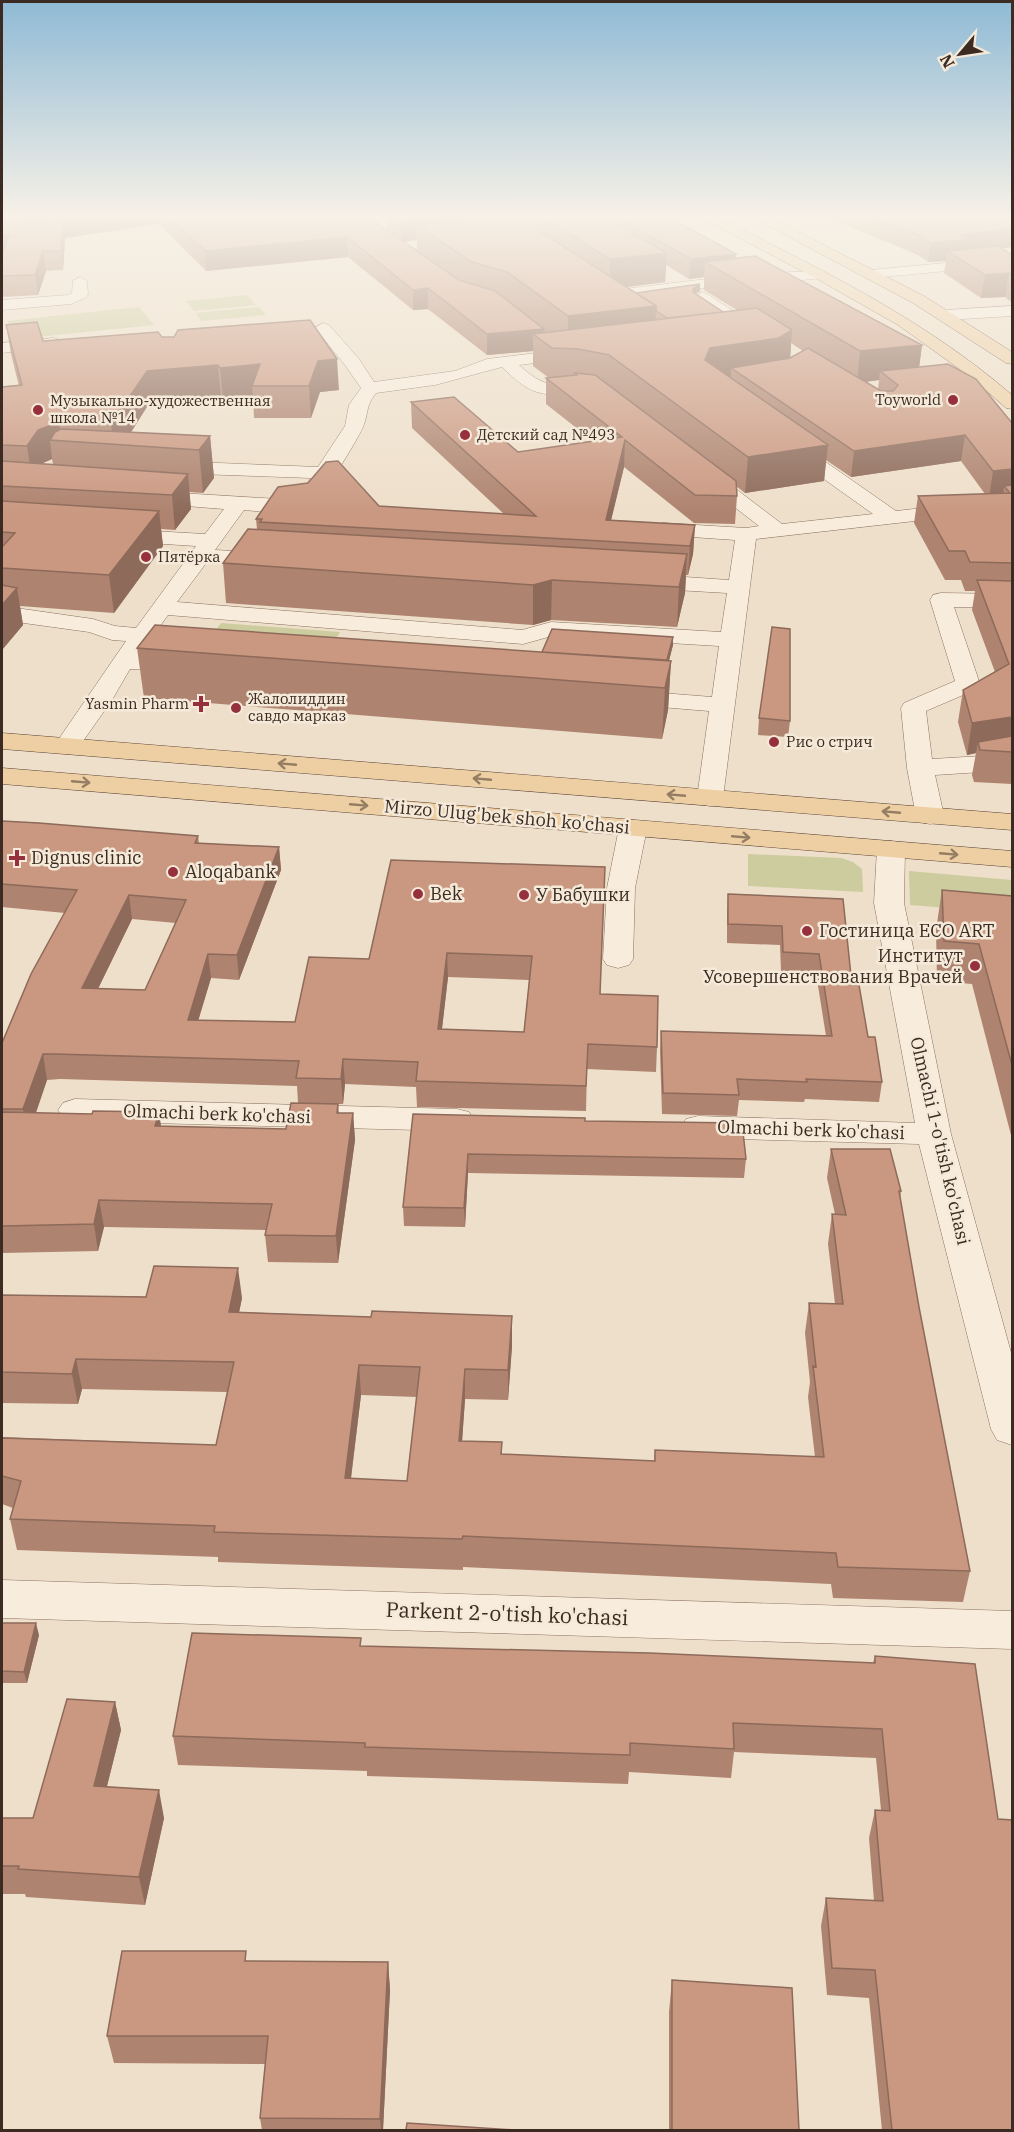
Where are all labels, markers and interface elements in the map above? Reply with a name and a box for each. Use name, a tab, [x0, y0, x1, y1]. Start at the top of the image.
north arrow	[930, 24, 990, 84]
text: N	[935, 51, 959, 72]
place label: Toyworld	[875, 390, 941, 409]
place label: Музыкально-художественная школа №14	[50, 391, 271, 427]
marker: Toyworld	[946, 393, 960, 407]
marker: Музыкально-художественная школа №14	[31, 403, 45, 417]
place label: Детский сад №493	[477, 425, 615, 444]
marker: Детский сад №493	[458, 428, 472, 442]
place label: Пятёрка	[158, 547, 220, 566]
marker: Пятёрка	[139, 550, 153, 564]
place label: Жалолиддин савдо марказ	[248, 689, 346, 725]
place label: Yasmin Pharm	[85, 694, 189, 713]
marker: Yasmin Pharm	[194, 697, 208, 711]
marker: Жалолиддин савдо марказ	[229, 701, 243, 715]
place label: Рис о стрич	[786, 732, 873, 751]
marker: Рис о стрич	[767, 735, 781, 749]
one-way arrow	[278, 758, 298, 769]
one-way arrow	[472, 774, 492, 785]
one-way arrow	[70, 777, 90, 788]
one-way arrow	[667, 789, 687, 800]
street label: Mirzo Ulug'bek shoh ko'chasi	[383, 794, 631, 839]
one-way arrow	[348, 800, 368, 811]
one-way arrow	[882, 807, 902, 818]
one-way arrow	[731, 832, 751, 843]
place label: Dignus clinic	[31, 846, 142, 869]
marker: Dignus clinic	[8, 849, 26, 867]
one-way arrow	[939, 849, 959, 860]
place label: Aloqabank	[185, 860, 277, 883]
marker: Aloqabank	[166, 865, 180, 879]
place label: Bek	[430, 882, 463, 905]
place label: У Бабушки	[536, 883, 630, 906]
marker: Bek	[411, 887, 425, 901]
marker: У Бабушки	[517, 888, 531, 902]
place label: Гостиница ECO ART	[819, 919, 995, 942]
marker: Гостиница ECO ART	[800, 924, 814, 938]
place label: Институт Усовершенствования Врачей	[703, 944, 963, 988]
marker: Институт Усовершенствования Врачей	[968, 959, 982, 973]
street label: Olmachi 1-o'tish ko'chasi	[905, 1035, 976, 1248]
street label: Olmachi berk ko'chasi	[123, 1099, 312, 1128]
street label: Olmachi berk ko'chasi	[717, 1115, 906, 1144]
street label: Parkent 2-o'tish ko'chasi	[385, 1595, 629, 1631]

